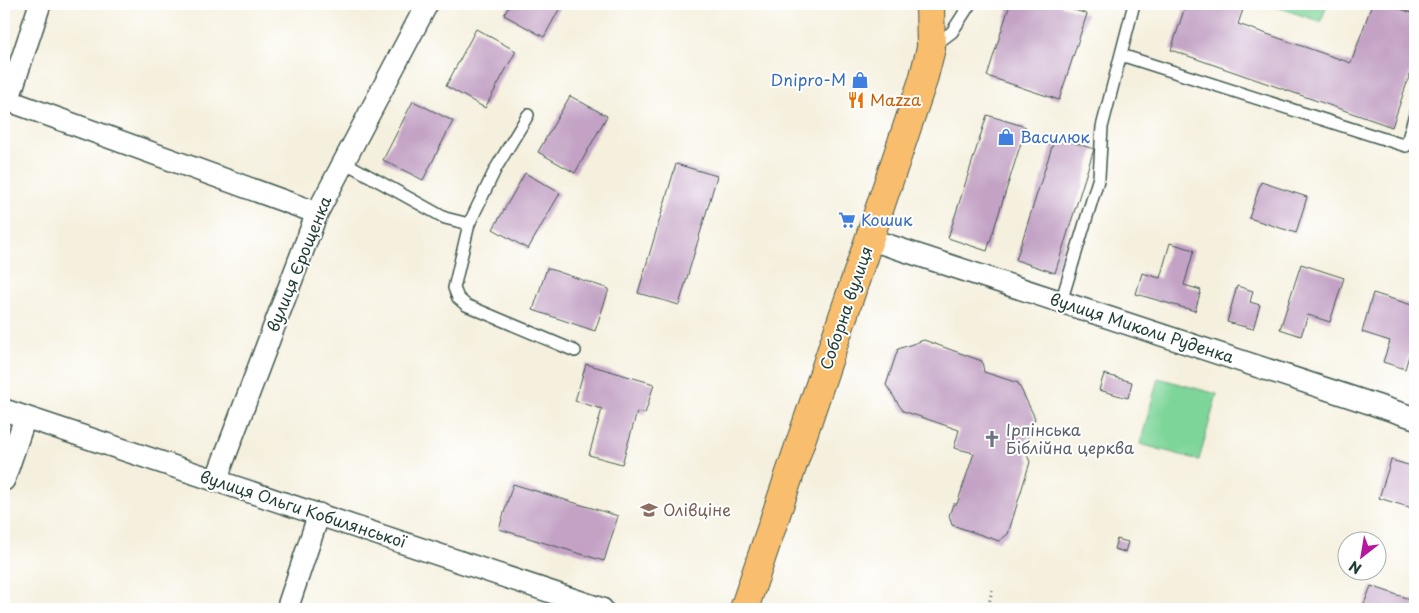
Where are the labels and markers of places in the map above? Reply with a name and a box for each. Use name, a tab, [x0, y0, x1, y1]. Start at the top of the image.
place label: Dnipro-M	[771, 67, 846, 91]
shop icon: Dnipro-M	[850, 70, 870, 90]
place label: Mazza	[870, 87, 921, 111]
restaurant icon: Mazza	[846, 90, 866, 110]
place label: Василюк	[1020, 124, 1090, 148]
shop icon: Василюк	[996, 127, 1016, 147]
place label: Кошик	[861, 207, 913, 231]
supermarket icon: Кошик	[837, 210, 857, 230]
place label: Ірпінська Біблійна церква	[1006, 417, 1134, 459]
church icon: Ірпінська Біблійна церква	[982, 429, 1002, 449]
place label: Олівціне	[663, 497, 731, 521]
school or university icon: Олівціне	[639, 500, 659, 520]

